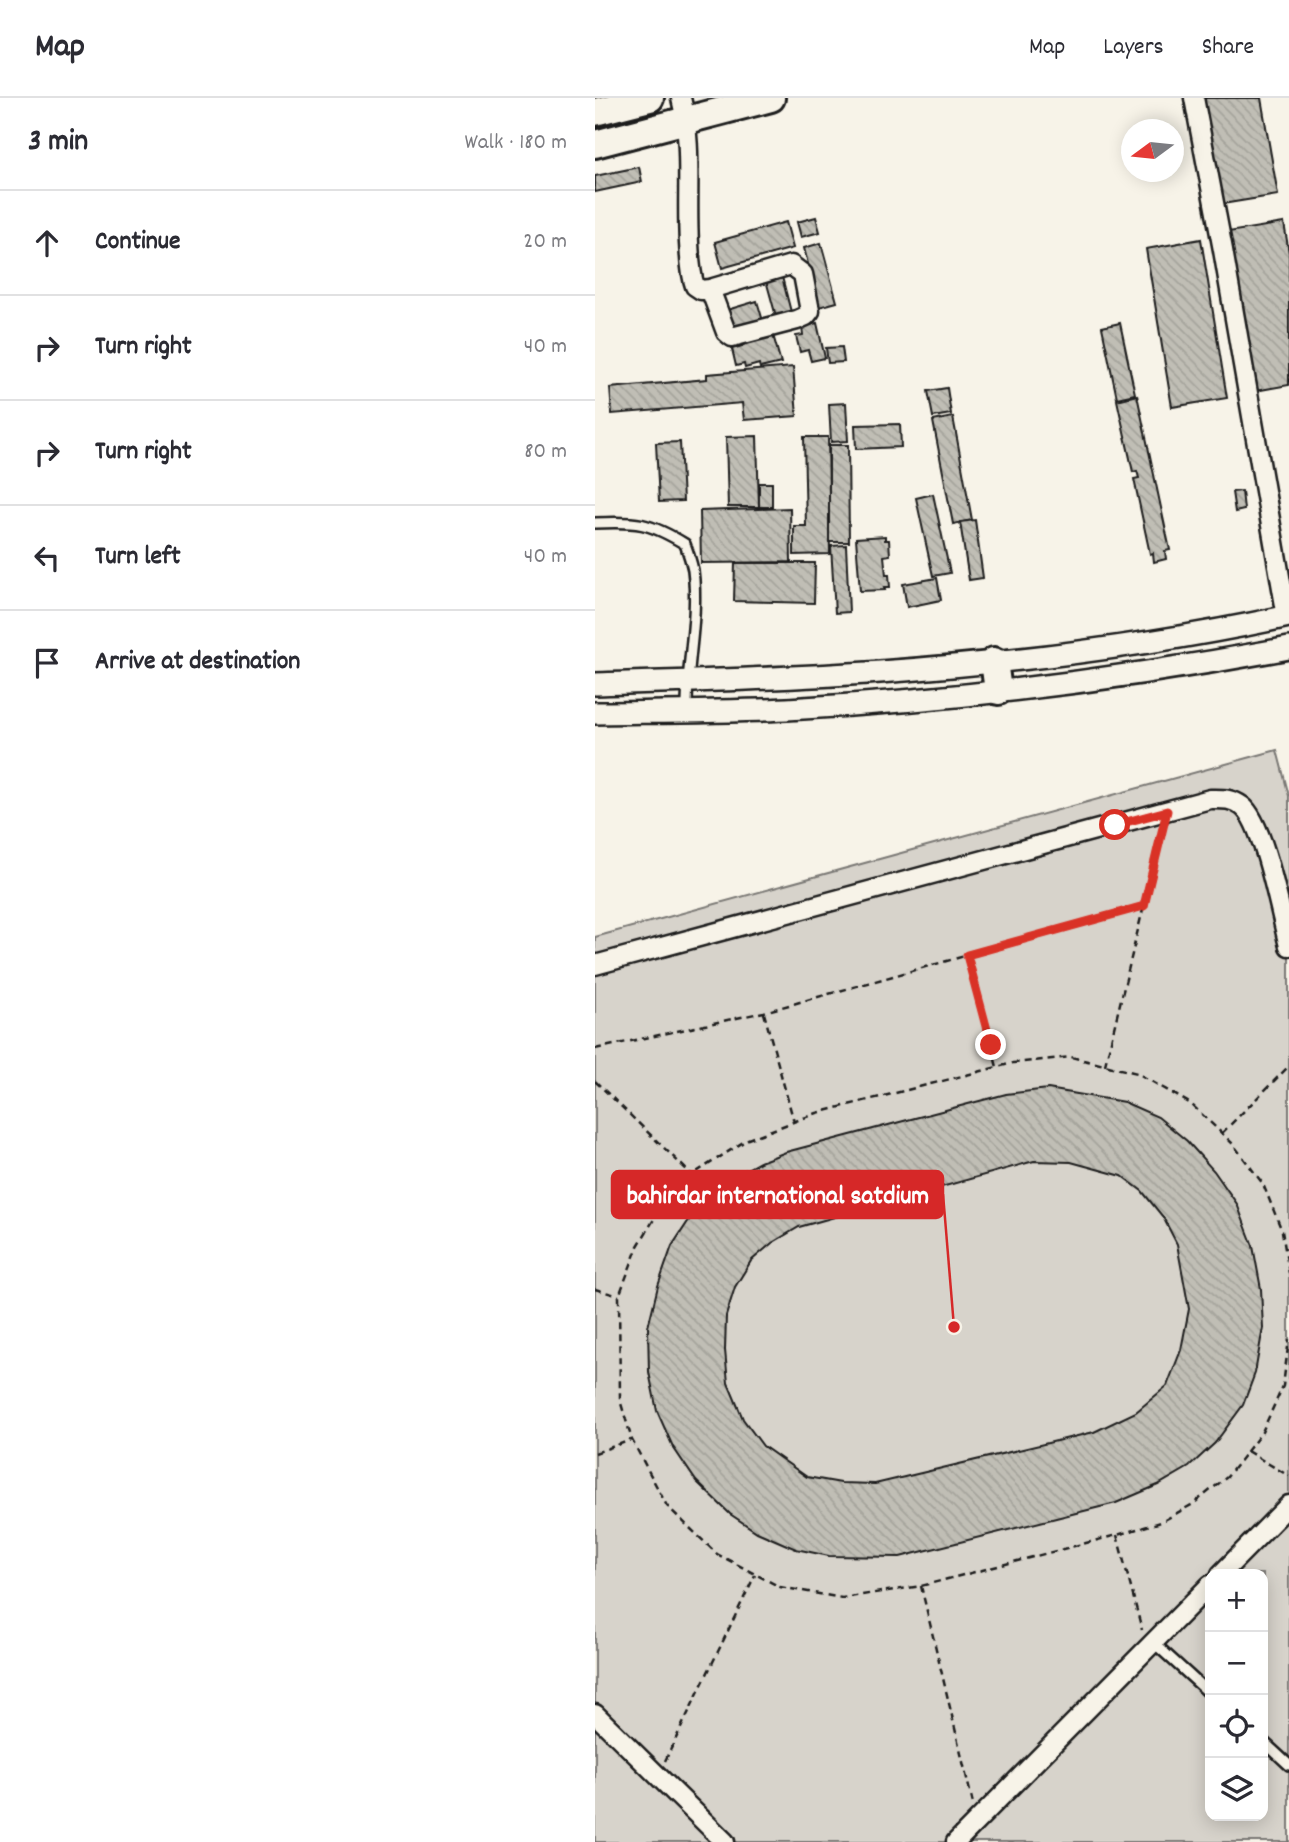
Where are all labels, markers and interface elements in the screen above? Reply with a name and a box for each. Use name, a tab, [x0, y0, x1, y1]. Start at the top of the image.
text: Map	[35, 25, 85, 72]
text: Map	[1029, 31, 1065, 65]
text: Layers	[1103, 31, 1164, 65]
text: Share	[1202, 31, 1254, 65]
north arrow	[1121, 119, 1184, 182]
text: 3 min	[28, 122, 88, 165]
text: Walk · 180 m	[464, 127, 567, 160]
icon: ahead	[28, 224, 66, 262]
text: Continue	[95, 224, 180, 261]
text: 20 m	[523, 226, 567, 259]
icon: right	[28, 329, 66, 367]
text: Turn right	[95, 329, 192, 366]
text: 40 m	[524, 331, 567, 364]
icon: right	[28, 434, 66, 472]
text: Turn right	[95, 434, 192, 471]
text: 80 m	[524, 436, 567, 469]
icon: left	[28, 539, 66, 577]
text: Turn left	[95, 539, 181, 576]
text: 40 m	[524, 541, 567, 574]
icon: arrive	[28, 644, 66, 682]
text: Arrive at destination	[95, 644, 300, 681]
route start	[1099, 809, 1130, 840]
route end	[975, 1029, 1006, 1060]
callout: bahirdar international satdium	[612, 1171, 943, 1218]
text: bahirdar international satdium	[627, 1179, 929, 1216]
map controls	[1205, 1569, 1268, 1821]
button: +	[1205, 1569, 1268, 1632]
button: −	[1205, 1632, 1268, 1695]
button: locate	[1205, 1695, 1268, 1758]
button: layers	[1205, 1758, 1268, 1821]

